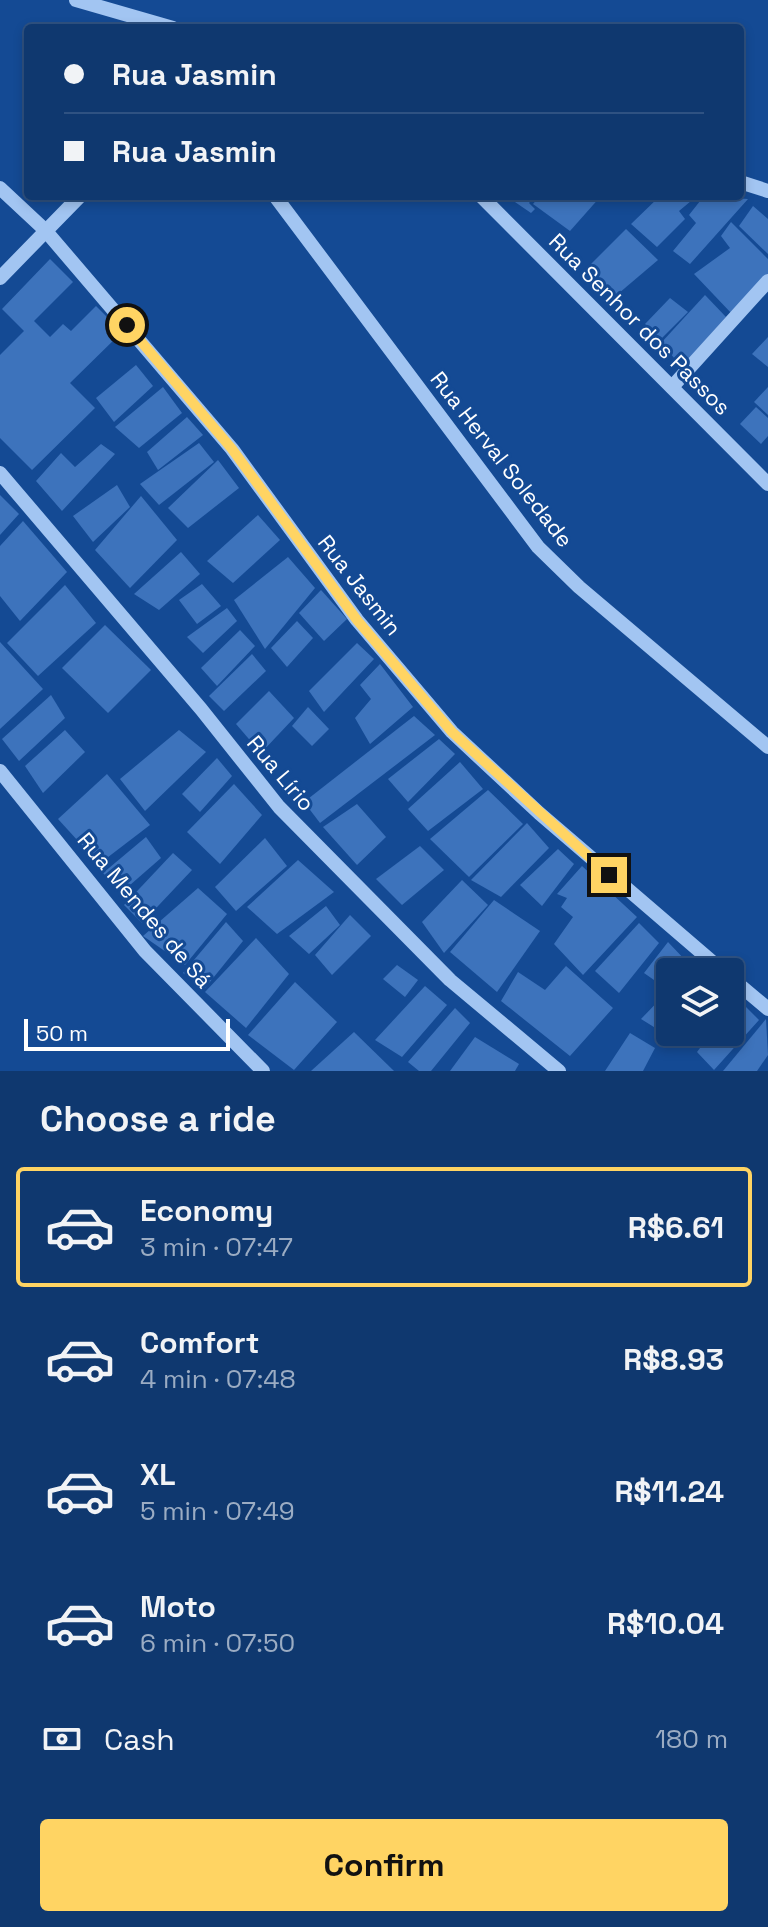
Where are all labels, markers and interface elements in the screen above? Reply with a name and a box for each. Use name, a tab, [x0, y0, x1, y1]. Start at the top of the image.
text: Rua Jasmin	[112, 55, 277, 94]
text: Rua Jasmin	[112, 132, 277, 171]
street label: Rua Senhor dos Passos	[543, 227, 737, 421]
route start	[109, 307, 145, 343]
street label: Rua Herval Soledade	[425, 365, 579, 553]
street label: Rua Jasmin	[312, 529, 408, 641]
street label: Rua Lírio	[241, 729, 321, 817]
street label: Rua Mendes de Sá	[72, 826, 218, 994]
route end	[591, 857, 627, 893]
map controls	[656, 958, 744, 1046]
button: layers	[656, 958, 744, 1046]
scale bar	[24, 1015, 230, 1051]
text: 50 m	[36, 1019, 88, 1047]
text: Choose a ride	[40, 1096, 276, 1142]
icon: car	[44, 1191, 116, 1263]
text: Economy	[140, 1191, 273, 1230]
text: R$6.61	[628, 1208, 724, 1247]
text: 3 min · 07:47	[140, 1230, 293, 1264]
icon: car	[44, 1323, 116, 1395]
text: Comfort	[140, 1323, 259, 1362]
text: R$8.93	[623, 1340, 724, 1379]
text: 4 min · 07:48	[140, 1362, 296, 1396]
icon: car	[44, 1455, 116, 1527]
text: XL	[140, 1455, 176, 1494]
text: R$11.24	[614, 1472, 724, 1511]
text: 5 min · 07:49	[140, 1494, 295, 1528]
icon: car	[44, 1587, 116, 1659]
text: Moto	[140, 1587, 216, 1626]
text: R$10.04	[607, 1604, 724, 1643]
text: 6 min · 07:50	[140, 1626, 295, 1660]
icon: cash	[40, 1717, 84, 1761]
text: Cash	[104, 1720, 175, 1759]
text: 180 m	[655, 1722, 728, 1756]
button: Confirm	[40, 1819, 728, 1911]

